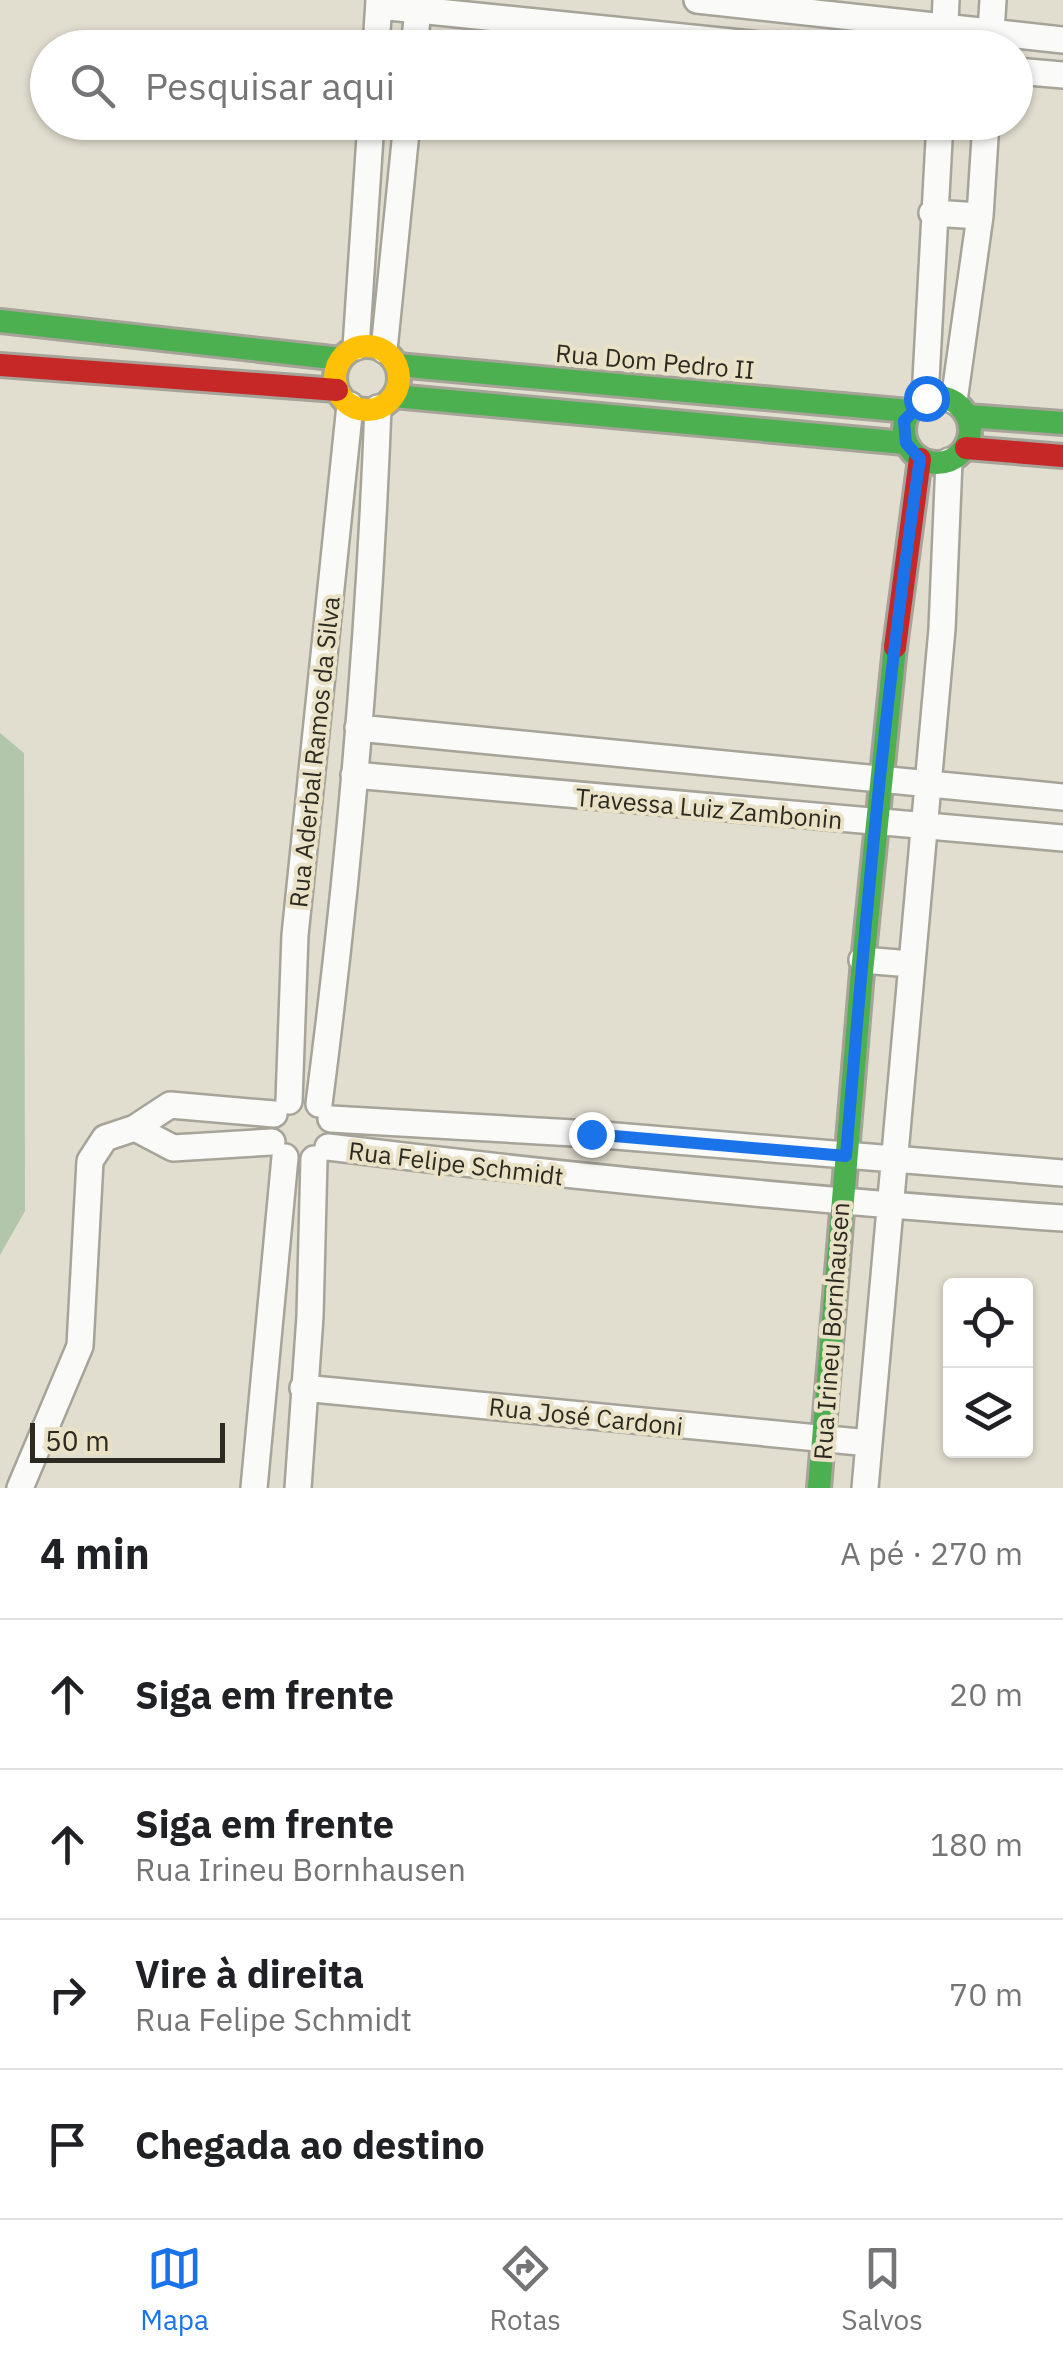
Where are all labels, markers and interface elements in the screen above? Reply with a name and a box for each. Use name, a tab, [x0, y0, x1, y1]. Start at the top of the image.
search box	[30, 30, 1033, 140]
icon: search	[65, 58, 120, 113]
text: Pesquisar aqui	[145, 61, 395, 110]
street label: Rua Dom Pedro II	[554, 336, 756, 386]
route start	[904, 376, 950, 422]
street label: Rua Aderbal Ramos da Silva	[281, 595, 347, 909]
street label: Travessa Luiz Zambonin	[574, 780, 844, 836]
route end	[569, 1112, 615, 1158]
street label: Rua Felipe Schmidt	[347, 1133, 565, 1193]
street label: Rua Irineu Bornhausen	[806, 1201, 856, 1461]
map controls	[943, 1278, 1033, 1458]
button: locate	[943, 1278, 1033, 1368]
button: layers	[943, 1368, 1033, 1458]
street label: Rua José Cardoni	[487, 1389, 685, 1443]
scale bar	[30, 1418, 225, 1462]
text: 50 m	[45, 1422, 110, 1459]
text: 4 min	[40, 1526, 150, 1581]
text: A pé · 270 m	[840, 1532, 1023, 1574]
icon: ahead	[40, 1667, 95, 1722]
text: Siga em frente	[135, 1670, 394, 1719]
text: 20 m	[949, 1673, 1023, 1715]
text: Siga em frente	[135, 1799, 394, 1848]
icon: ahead	[40, 1817, 95, 1872]
text: 180 m	[930, 1823, 1023, 1865]
text: Rua Irineu Bornhausen	[135, 1848, 466, 1890]
text: Vire à direita	[135, 1949, 364, 1998]
icon: right	[40, 1967, 95, 2022]
text: 70 m	[949, 1973, 1023, 2015]
text: Rua Felipe Schmidt	[135, 1998, 412, 2040]
icon: arrive	[40, 2117, 95, 2172]
text: Chegada ao destino	[135, 2120, 485, 2169]
tab: Mapa	[140, 2241, 209, 2338]
tab: Rotas	[489, 2241, 561, 2338]
tab: Salvos	[841, 2241, 923, 2338]

